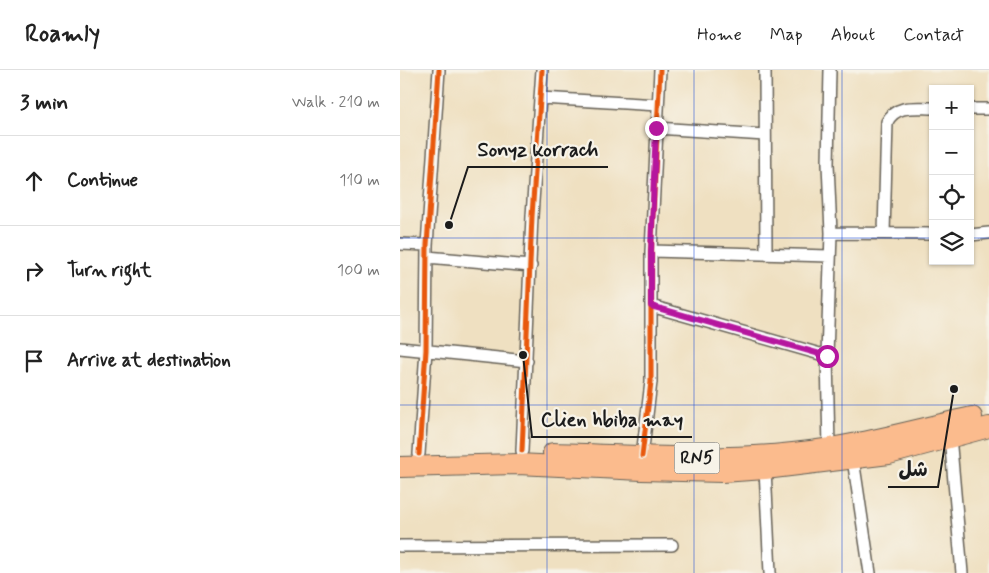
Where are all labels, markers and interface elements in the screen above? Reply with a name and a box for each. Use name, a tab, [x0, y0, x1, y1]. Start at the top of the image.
text: Roamly	[25, 19, 100, 50]
text: Home	[697, 23, 742, 47]
text: Map	[770, 23, 803, 47]
text: About	[831, 23, 875, 47]
text: Contact	[903, 23, 964, 47]
map controls	[929, 85, 974, 265]
button: +	[929, 85, 974, 130]
text: 3 min	[20, 89, 68, 117]
text: Walk · 210 m	[292, 92, 380, 113]
route end	[645, 117, 668, 140]
button: −	[929, 130, 974, 175]
callout: Sonyz korrach	[468, 132, 608, 167]
text: Sonyz korrach	[478, 137, 599, 164]
icon: ahead	[20, 167, 48, 195]
text: Continue	[67, 168, 138, 193]
text: 110 m	[339, 170, 380, 191]
button: locate	[929, 175, 974, 220]
button: layers	[929, 220, 974, 265]
icon: right	[20, 257, 48, 285]
text: Turn right	[67, 258, 151, 283]
text: 100 m	[337, 260, 380, 281]
route start	[816, 345, 839, 368]
icon: arrive	[20, 347, 48, 375]
text: Arrive at destination	[67, 348, 231, 373]
callout: Clien hbiba may	[532, 402, 692, 437]
text: Clien hbiba may	[541, 407, 683, 434]
road number: RN5	[674, 442, 720, 473]
callout: شل	[888, 452, 938, 487]
text: شل	[898, 457, 928, 484]

